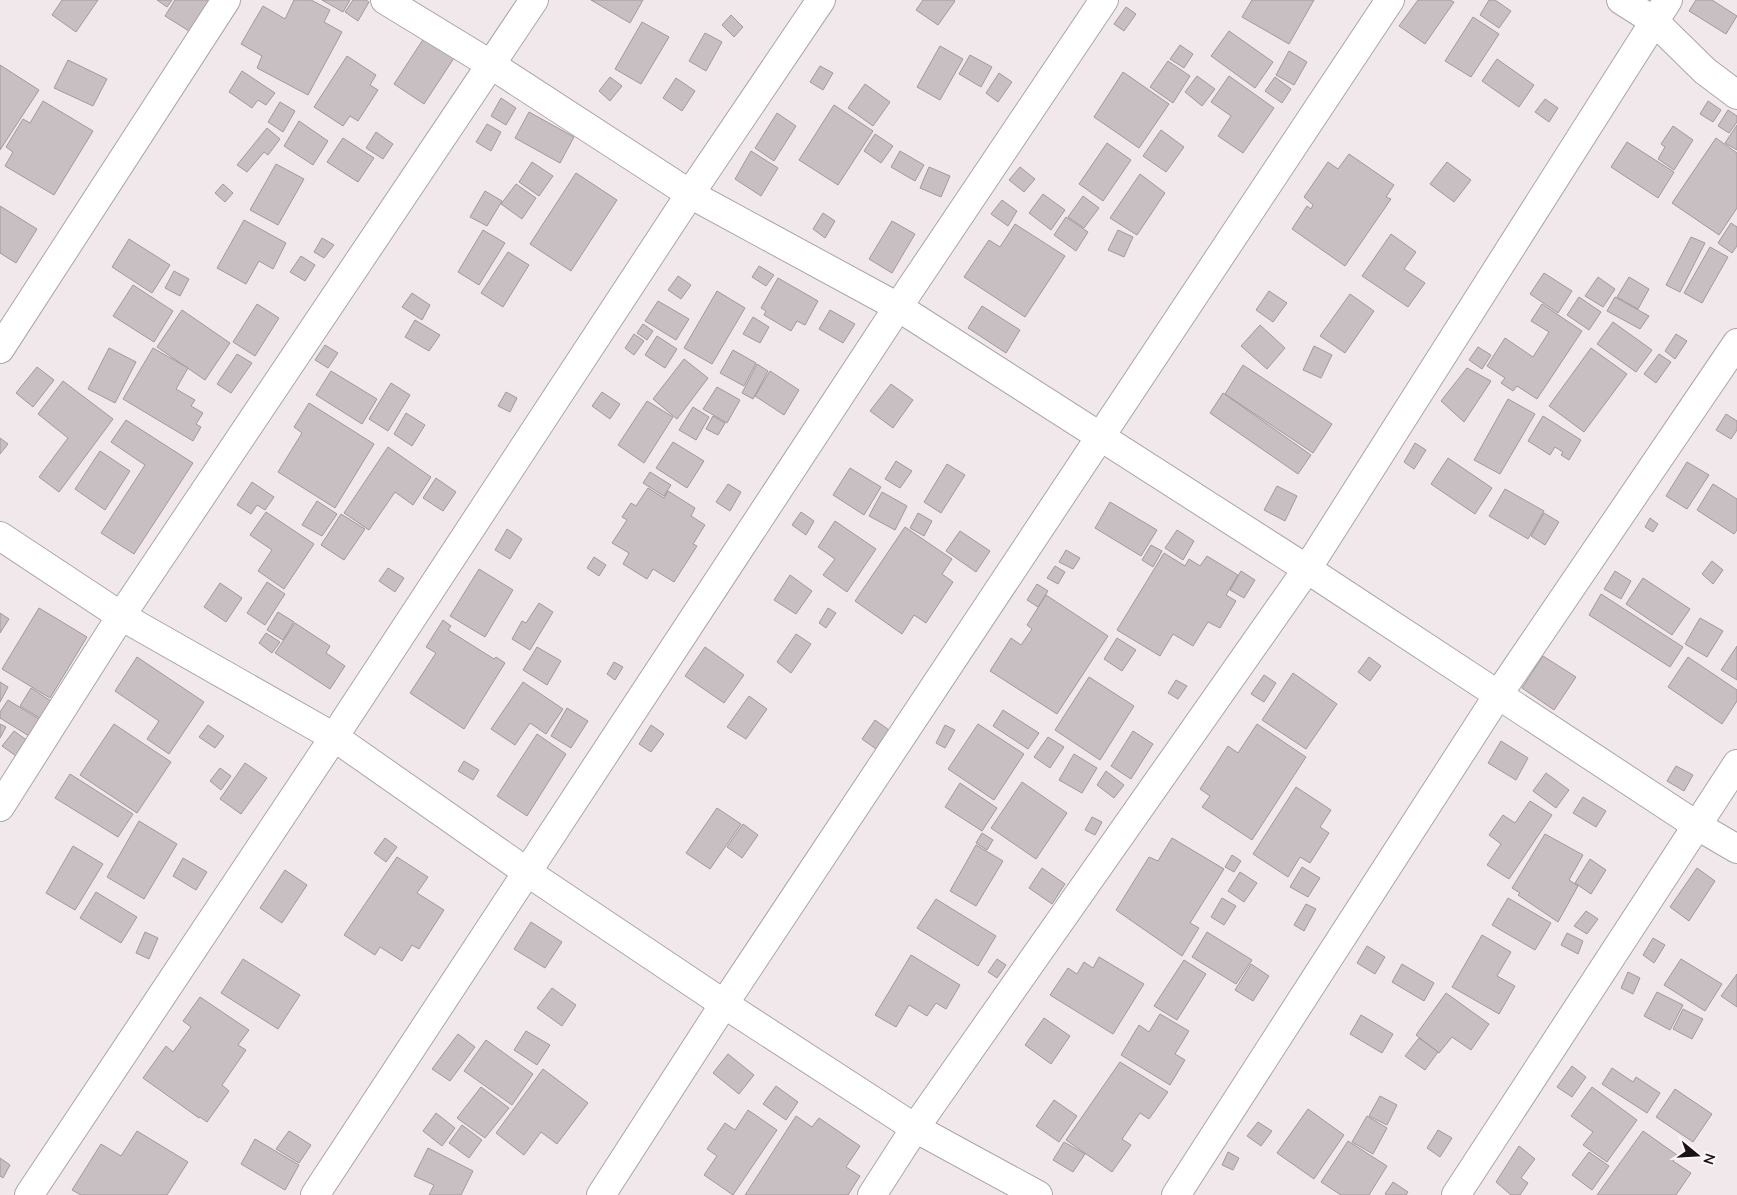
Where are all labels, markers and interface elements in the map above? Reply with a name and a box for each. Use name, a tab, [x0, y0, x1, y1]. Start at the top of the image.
north arrow	[1672, 1130, 1722, 1180]
text: N	[1698, 1151, 1720, 1167]

